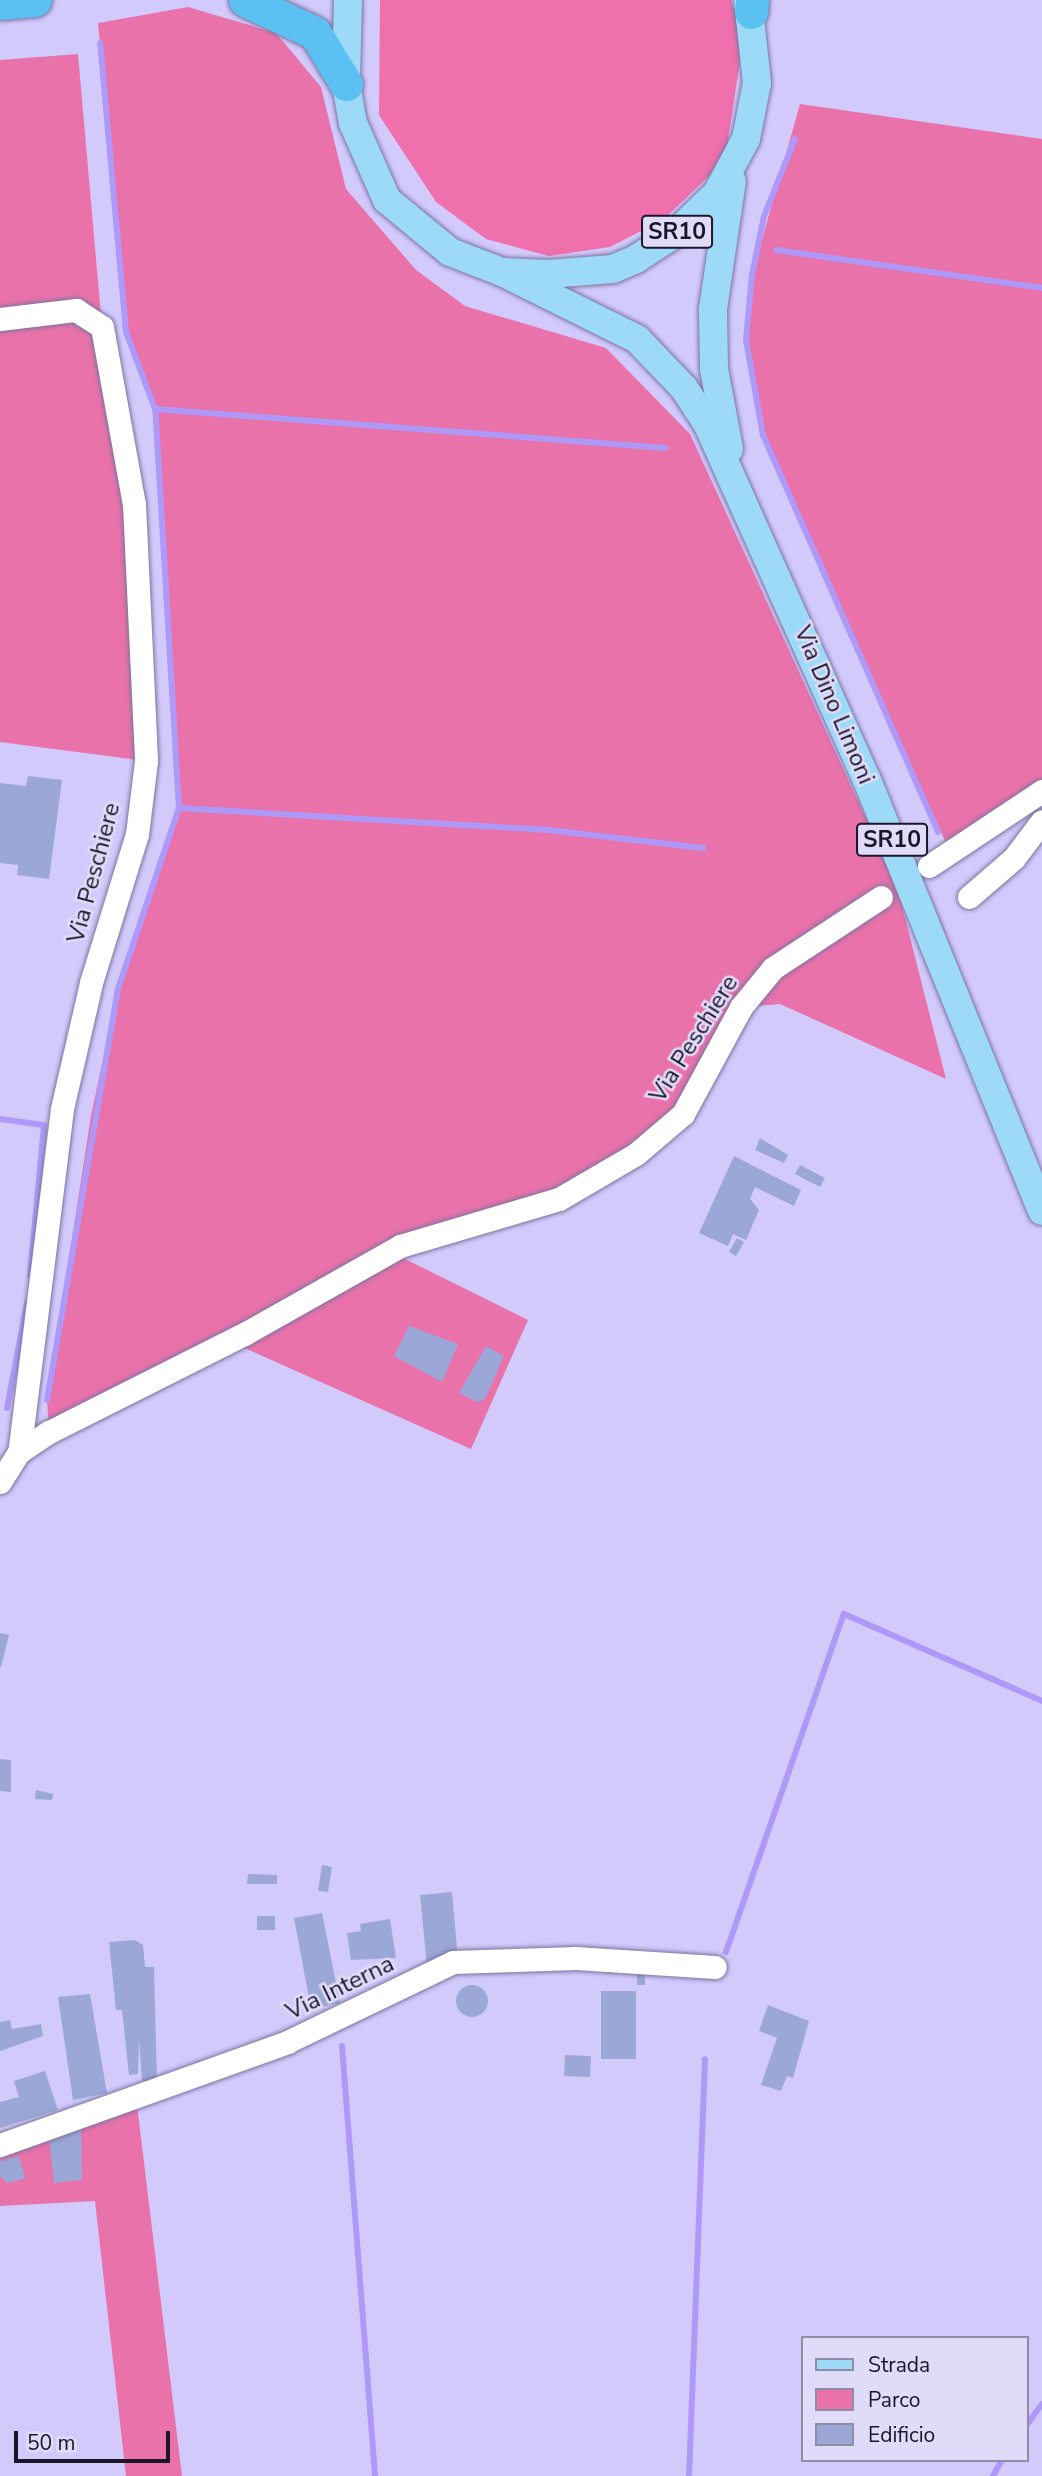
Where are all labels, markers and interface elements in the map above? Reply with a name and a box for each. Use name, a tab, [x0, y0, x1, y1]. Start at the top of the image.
road number: SR10	[640, 213, 714, 252]
street label: Via Dino Limoni	[788, 621, 880, 789]
street label: Via Peschiere	[61, 800, 127, 946]
road number: SR10	[855, 820, 929, 860]
street label: Via Peschiere	[644, 970, 744, 1108]
street label: Via Interna	[281, 1949, 399, 2027]
legend	[800, 2336, 1028, 2462]
text: Strada	[868, 2351, 930, 2379]
text: Parco	[868, 2386, 921, 2414]
scale bar	[18, 2416, 173, 2460]
text: Edificio	[868, 2421, 935, 2449]
text: 50 m	[27, 2429, 76, 2457]

